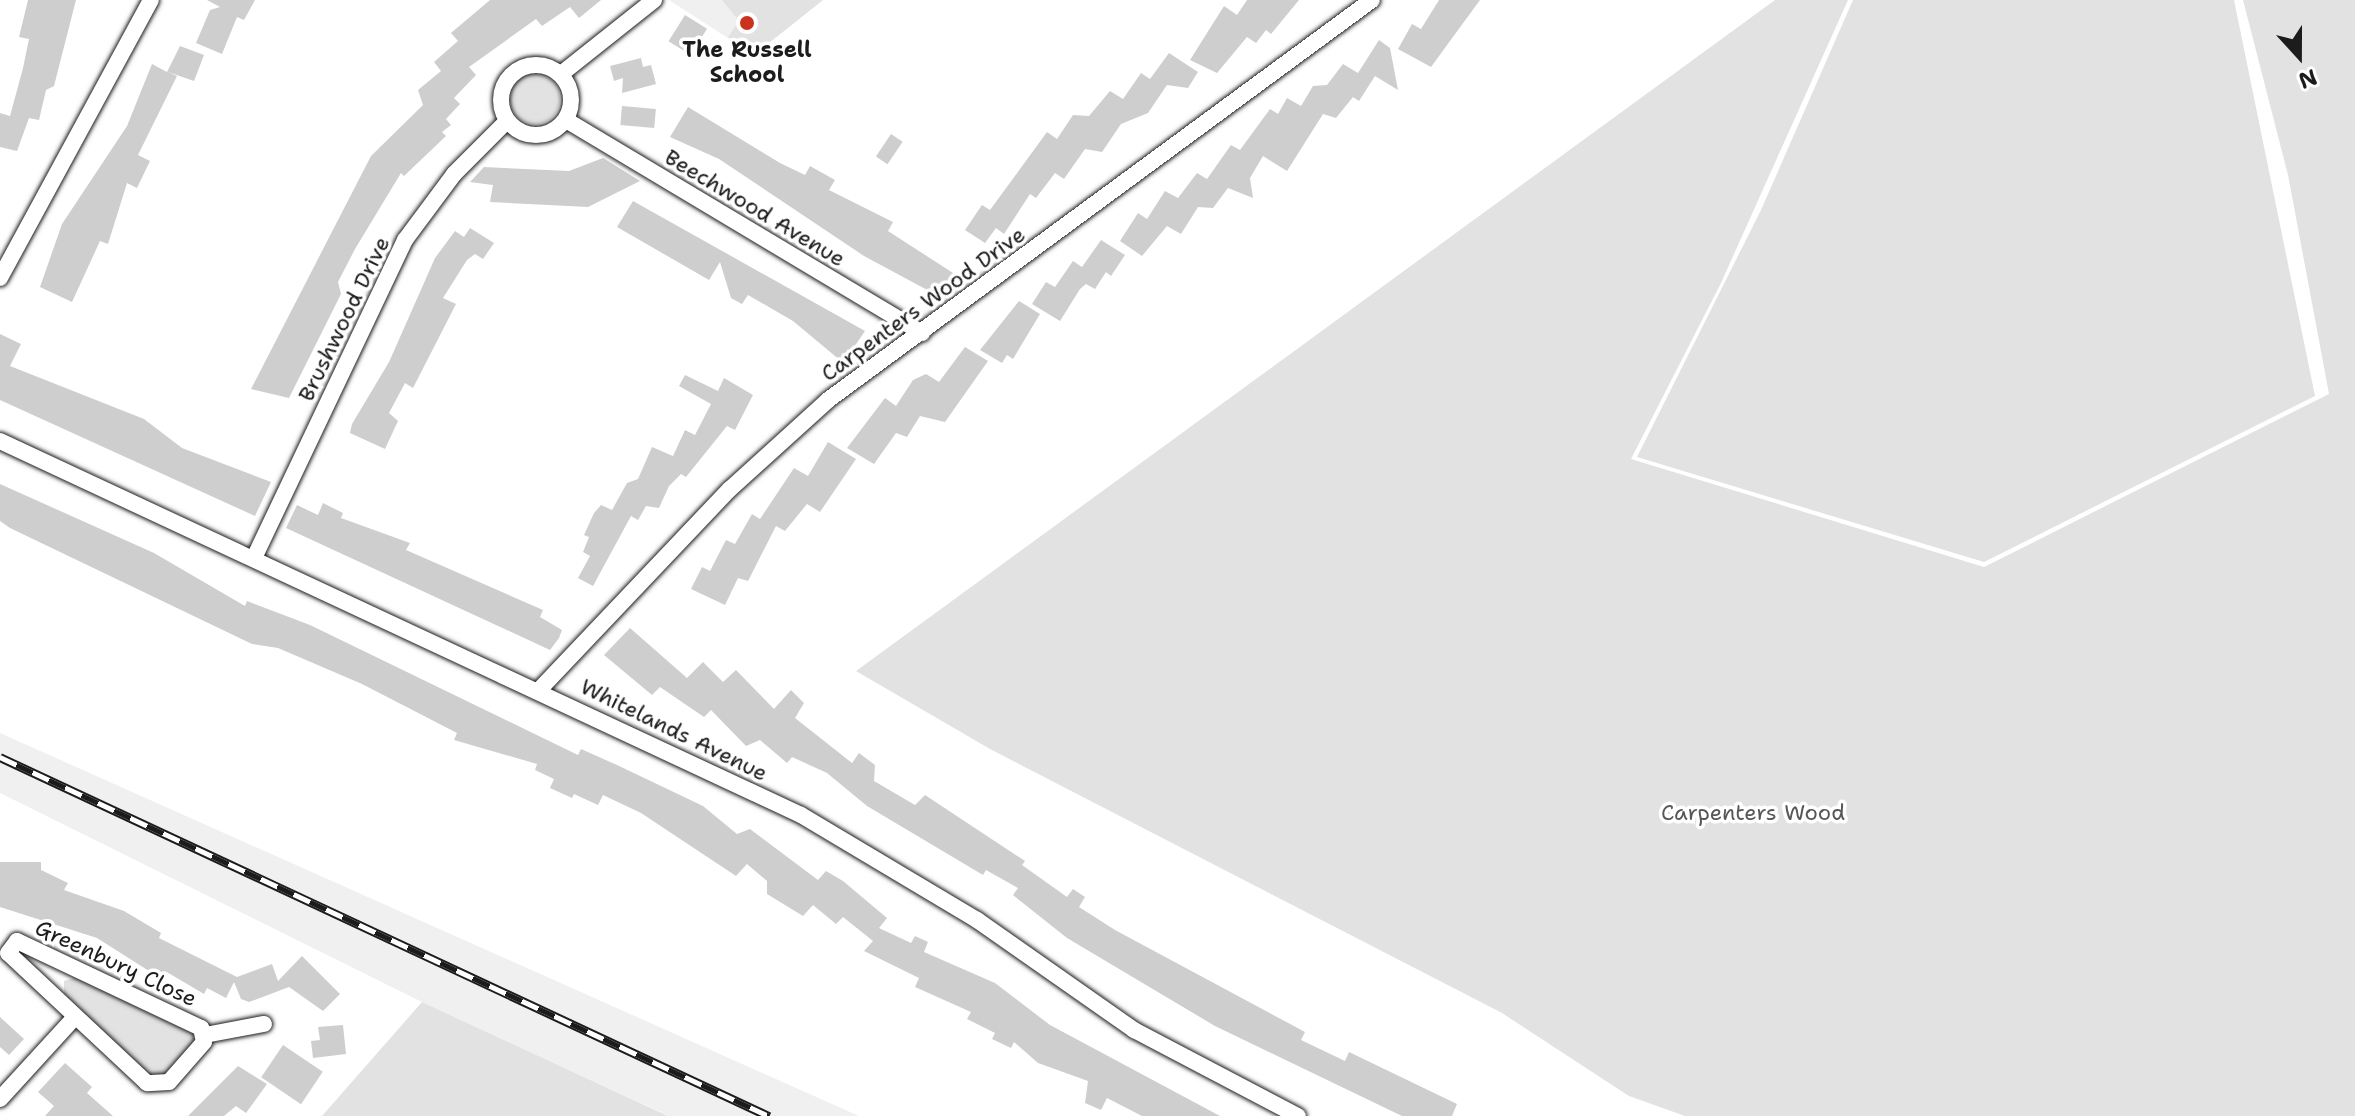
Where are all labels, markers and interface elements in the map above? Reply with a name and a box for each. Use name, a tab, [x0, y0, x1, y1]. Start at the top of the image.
marker: The Russell School	[738, 14, 756, 32]
north arrow	[2259, 16, 2339, 96]
place label: The Russell School	[682, 36, 812, 88]
text: N	[2294, 62, 2321, 96]
street label: Beechwood Avenue	[660, 144, 850, 272]
street label: Carpenters Wood Drive	[816, 221, 1030, 387]
street label: Brushwood Drive	[293, 232, 395, 406]
street label: Whitelands Avenue	[576, 673, 772, 787]
park label: Carpenters Wood	[1661, 800, 1845, 826]
street label: Greenbury Close	[31, 914, 201, 1012]

